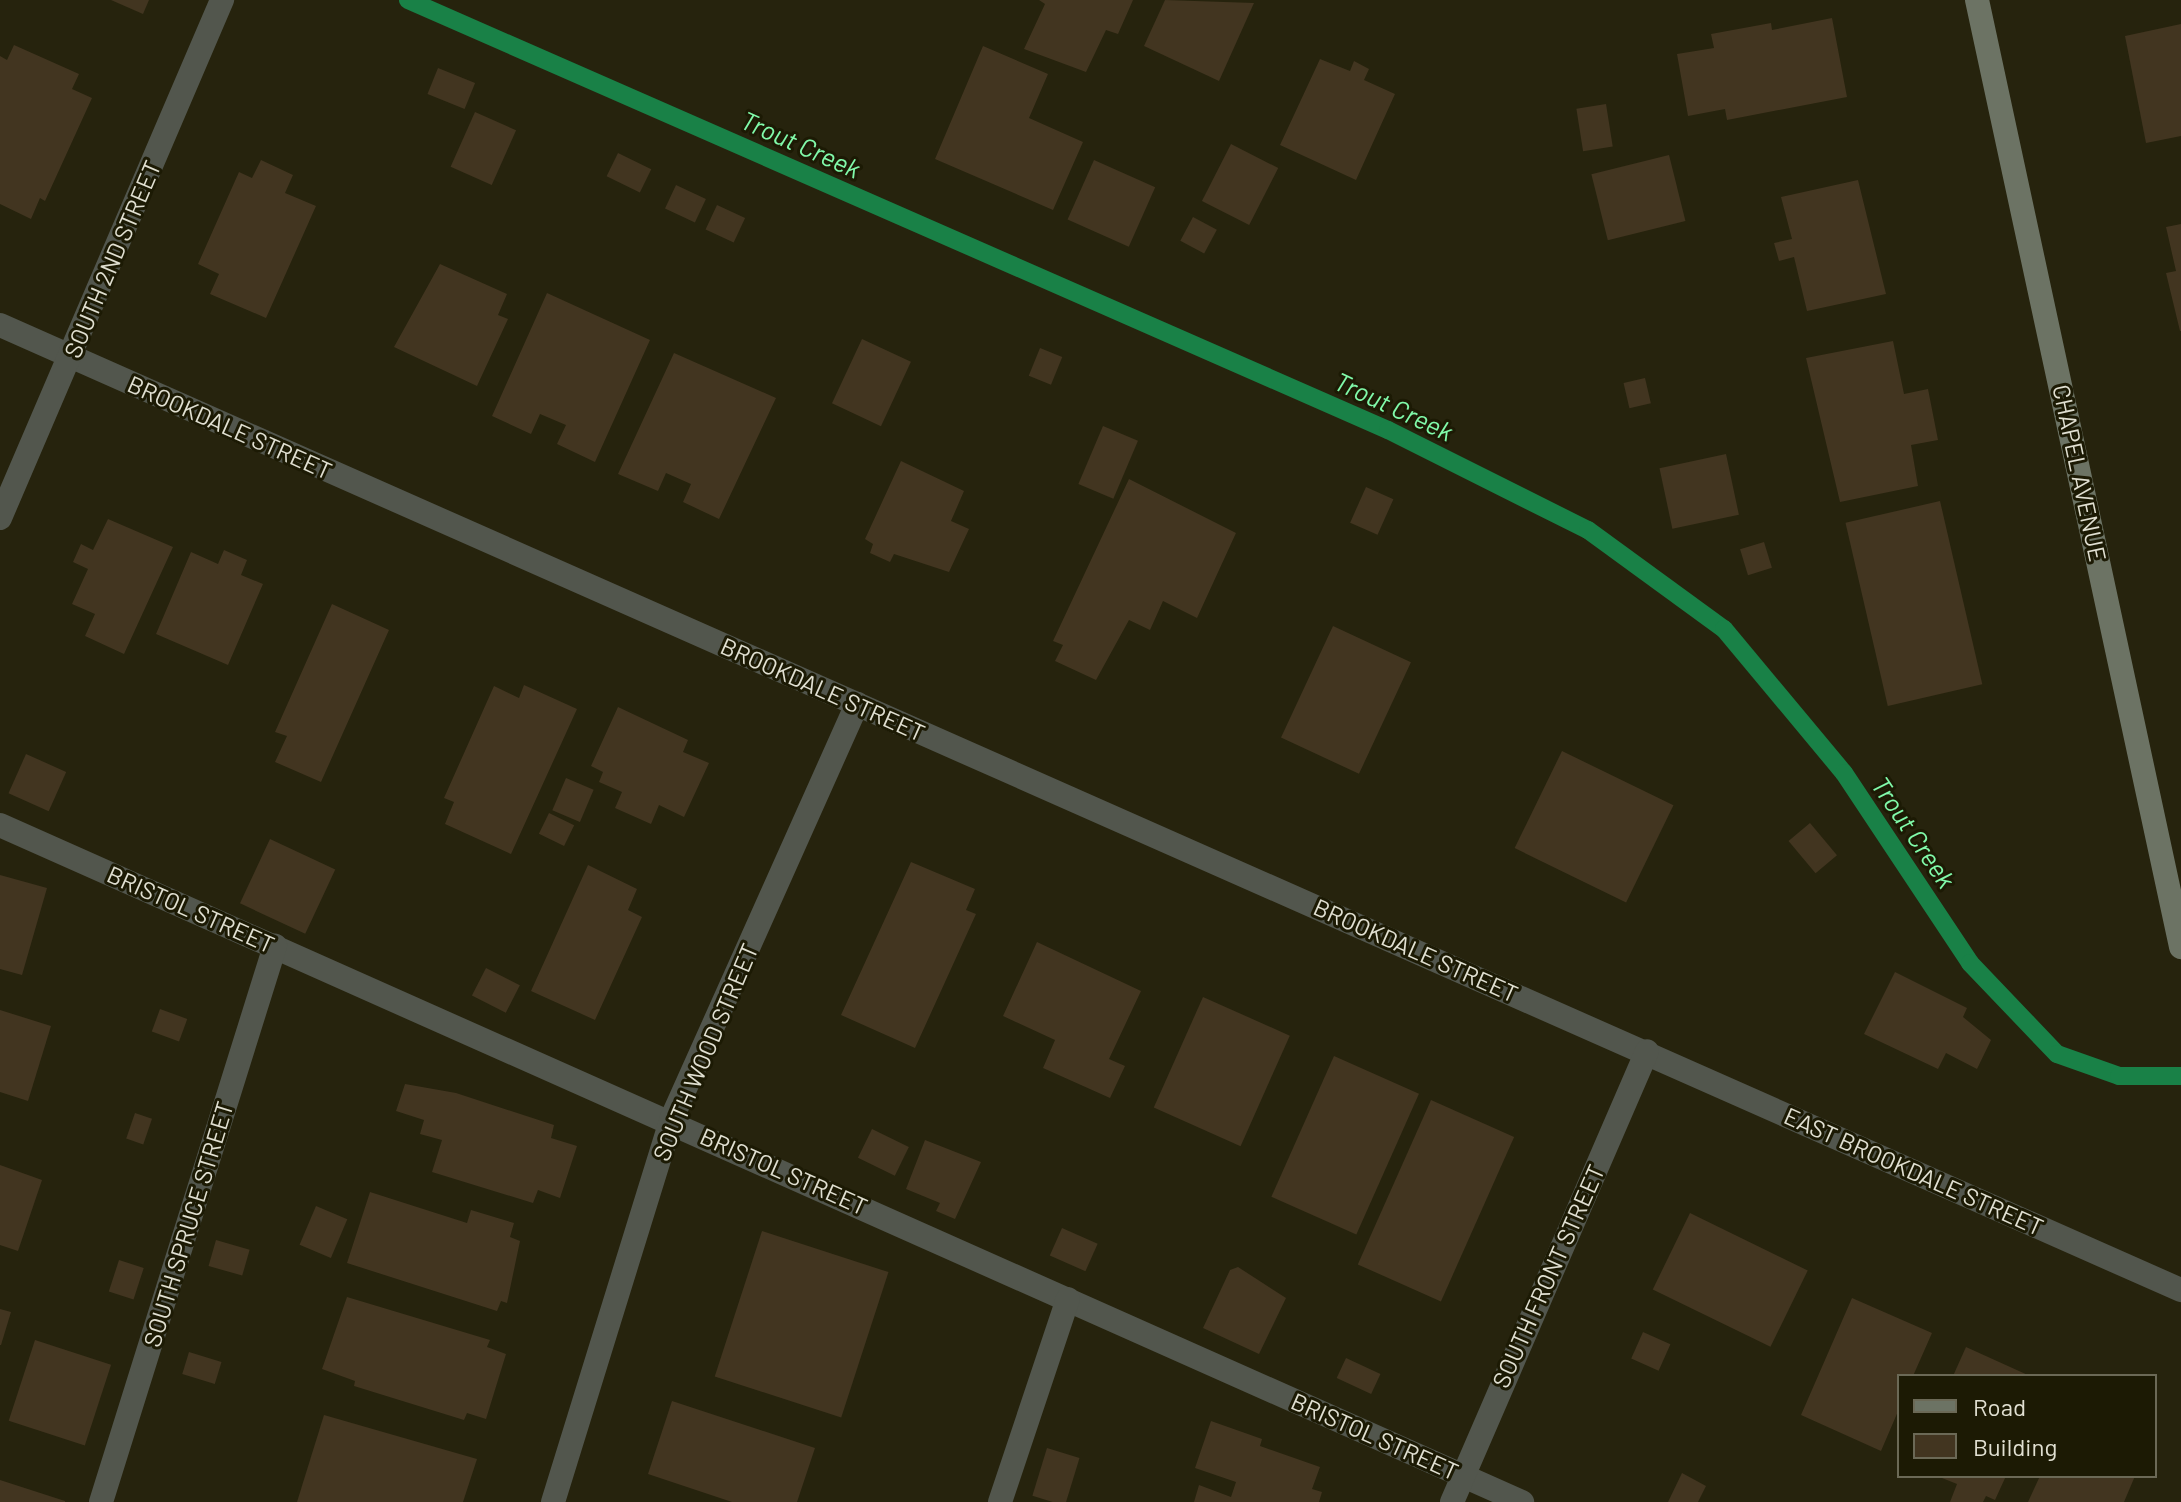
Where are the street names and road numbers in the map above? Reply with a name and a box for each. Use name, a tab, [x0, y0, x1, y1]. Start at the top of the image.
street label: SOUTH 2ND STREET	[57, 156, 167, 362]
street label: BROOKDALE STREET	[123, 369, 337, 485]
street label: CHAPEL AVENUE	[2047, 382, 2113, 564]
street label: BROOKDALE STREET	[716, 631, 930, 747]
street label: BRISTOL STREET	[103, 859, 279, 959]
street label: BROOKDALE STREET	[1309, 892, 1523, 1008]
street label: SOUTH WOOD STREET	[646, 939, 764, 1165]
street label: SOUTH SPRUCE STREET	[137, 1098, 239, 1350]
street label: EAST BROOKDALE STREET	[1780, 1101, 2048, 1241]
street label: BRISTOL STREET	[696, 1121, 872, 1221]
street label: SOUTH FRONT STREET	[1486, 1160, 1610, 1392]
street label: BRISTOL STREET	[1287, 1386, 1463, 1486]

